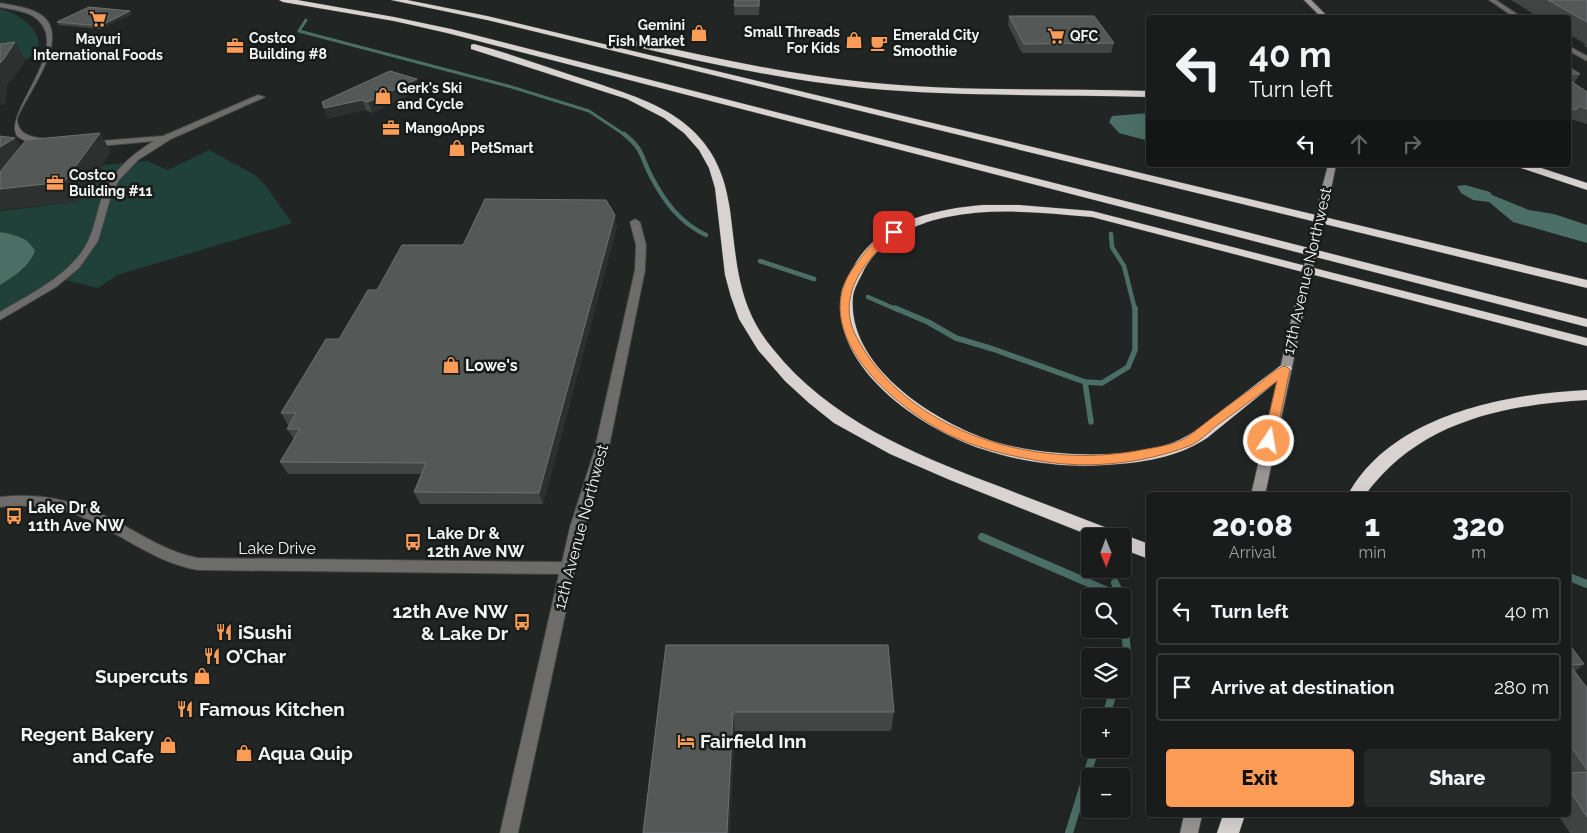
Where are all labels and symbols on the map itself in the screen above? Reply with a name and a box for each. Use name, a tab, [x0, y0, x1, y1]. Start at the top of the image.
supermarket icon: Mayuri International Foods	[88, 9, 108, 29]
place label: Gemini Fish Market	[608, 17, 686, 49]
shop icon: Gemini Fish Market	[689, 23, 709, 43]
place label: Small Threads For Kids	[744, 24, 840, 56]
supermarket icon: QFC	[1046, 26, 1066, 46]
place label: Emerald City Smoothie	[893, 27, 980, 59]
place label: QFC	[1070, 28, 1098, 44]
place label: Costco Building #8	[249, 30, 327, 62]
shop icon: Small Threads For Kids	[844, 30, 864, 50]
place label: Mayuri International Foods	[33, 31, 163, 63]
cafe icon: Emerald City Smoothie	[869, 33, 889, 53]
office icon: Costco Building #8	[225, 36, 245, 56]
place label: Gerk's Ski and Cycle	[397, 80, 464, 112]
shop icon: Gerk's Ski and Cycle	[373, 86, 393, 106]
office icon: MangoApps	[381, 118, 401, 138]
place label: MangoApps	[405, 120, 485, 136]
shop icon: PetSmart	[447, 138, 467, 158]
place label: PetSmart	[471, 140, 534, 156]
place label: Costco Building #11	[69, 167, 152, 199]
office icon: Costco Building #11	[45, 173, 65, 193]
street label: 17th Avenue Northwest	[1279, 185, 1336, 356]
pin	[873, 211, 915, 253]
shop icon: Lowe's	[441, 355, 461, 375]
place label: Lowe's	[465, 356, 518, 375]
position arrow	[1242, 414, 1294, 466]
street label: 12th Avenue Northwest	[550, 441, 612, 612]
place label: Lake Dr & 11th Ave NW	[28, 498, 124, 535]
bus stop icon: Lake Dr & 11th Ave NW	[4, 506, 24, 526]
place label: Lake Dr & 12th Ave NW	[427, 524, 524, 561]
north arrow	[1081, 528, 1131, 578]
bus stop icon: Lake Dr & 12th Ave NW	[403, 532, 423, 552]
street label: Lake Drive	[238, 539, 316, 558]
place label: 12th Ave NW & Lake Dr	[392, 600, 509, 644]
bus stop icon: 12th Ave NW & Lake Dr	[512, 612, 532, 632]
place label: iSushi	[238, 621, 292, 643]
restaurant icon: iSushi	[214, 622, 234, 642]
place label: O’Char	[226, 645, 287, 667]
restaurant icon: O’Char	[202, 646, 222, 666]
place label: Supercuts	[95, 665, 188, 687]
shop icon: Supercuts	[192, 666, 212, 686]
place label: Famous Kitchen	[199, 698, 345, 720]
restaurant icon: Famous Kitchen	[175, 699, 195, 719]
place label: Regent Bakery and Cafe	[21, 723, 155, 767]
place label: Fairfield Inn	[700, 730, 807, 752]
hotel icon: Fairfield Inn	[676, 731, 696, 751]
shop icon: Regent Bakery and Cafe	[158, 735, 178, 755]
place label: Aqua Quip	[258, 742, 353, 764]
shop icon: Aqua Quip	[234, 743, 254, 763]

